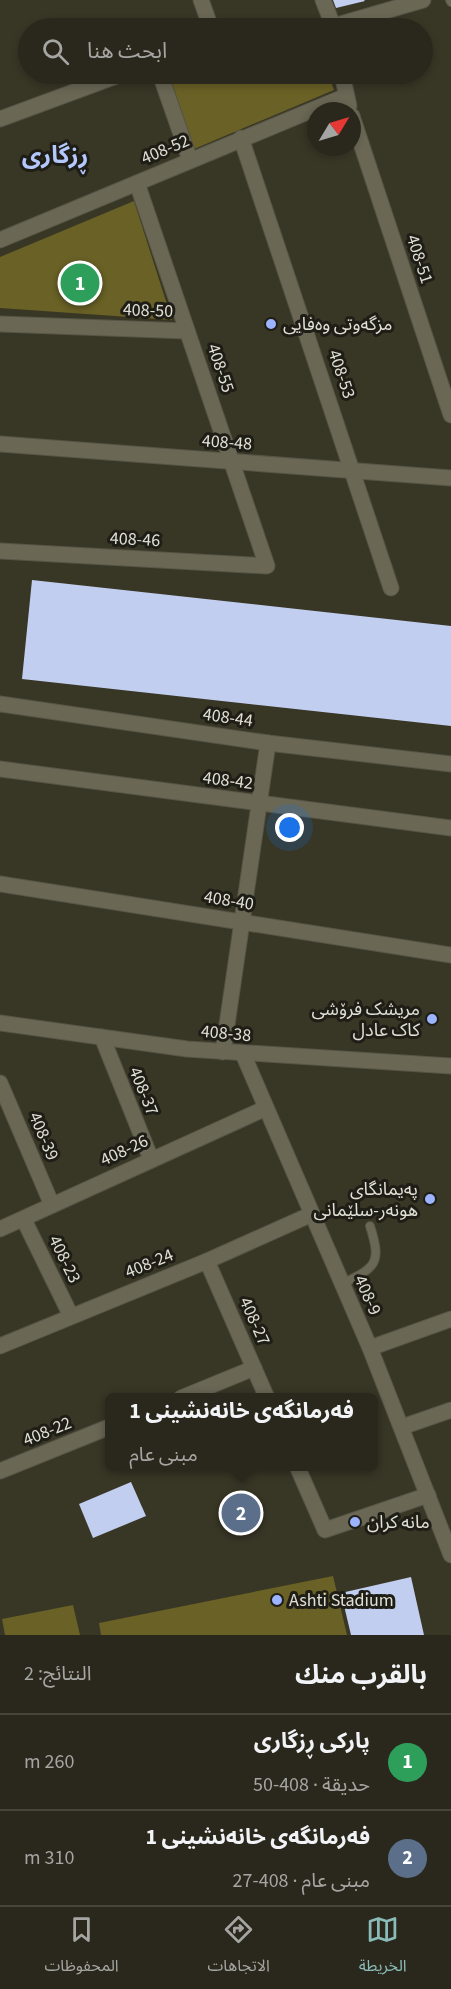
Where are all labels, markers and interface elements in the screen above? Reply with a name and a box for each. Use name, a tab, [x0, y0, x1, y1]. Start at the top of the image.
search box	[18, 18, 433, 84]
icon: search	[39, 35, 72, 68]
text: ابحث هنا	[87, 35, 167, 67]
north arrow	[307, 102, 361, 156]
street label: 408-52	[137, 128, 193, 171]
district label: ڕزگاری	[22, 138, 88, 175]
street label: 408-51	[400, 231, 439, 287]
pin: 1	[60, 260, 100, 306]
street label: 408-50	[122, 297, 174, 324]
place label: مزگەوتی وەفایی	[283, 312, 393, 337]
marker: مزگەوتی وەفایی	[264, 317, 278, 331]
street label: 408-55	[201, 340, 241, 396]
street label: 408-53	[322, 346, 362, 402]
street label: 408-48	[201, 428, 253, 457]
street label: 408-46	[109, 526, 161, 553]
street label: 408-44	[201, 702, 255, 733]
street label: 408-42	[201, 765, 254, 796]
your location	[275, 813, 304, 842]
street label: 408-40	[202, 884, 256, 917]
place label: مریشک فرۆشی کاک عادل	[312, 997, 421, 1043]
marker: مریشک فرۆشی کاک عادل	[425, 1012, 439, 1026]
street label: 408-38	[200, 1019, 252, 1048]
street label: 408-37	[123, 1063, 165, 1119]
street label: 408-39	[22, 1108, 65, 1164]
street label: 408-26	[96, 1128, 152, 1172]
place label: پەیمانگای هونەر-سلێمانی	[313, 1177, 418, 1223]
marker: پەیمانگای هونەر-سلێمانی	[423, 1192, 437, 1206]
street label: 408-23	[42, 1231, 87, 1287]
street label: 408-24	[121, 1242, 177, 1284]
street label: 408-9	[348, 1271, 387, 1319]
street label: 408-27	[233, 1293, 276, 1349]
popup	[105, 1393, 378, 1471]
text: فەرمانگەی خانەنشینی 1	[129, 1395, 354, 1427]
street label: 408-22	[19, 1410, 75, 1452]
text: مبنى عام	[129, 1441, 198, 1469]
pin: 2	[222, 1490, 260, 1536]
place label: مانه كران	[367, 1510, 430, 1535]
marker: مانه كران	[348, 1515, 362, 1529]
place label: Ashti Stadium	[289, 1588, 394, 1613]
marker: Ashti Stadium	[270, 1593, 284, 1607]
text: بالقرب منك	[295, 1656, 427, 1693]
text: النتائج: 2	[24, 1660, 91, 1688]
text: پارکی ڕزگاری	[254, 1725, 370, 1757]
text: 260 m	[24, 1748, 74, 1776]
text: 1	[402, 1748, 413, 1776]
text: حديقة · 408-50	[253, 1771, 370, 1799]
text: فەرمانگەی خانەنشینی 1	[145, 1821, 370, 1853]
text: 310 m	[24, 1844, 74, 1872]
text: 2	[402, 1844, 413, 1872]
text: مبنى عام · 408-27	[233, 1867, 370, 1895]
tab: المحفوظات	[44, 1913, 119, 1983]
tab: الاتجاهات	[207, 1913, 270, 1983]
tab: الخريطة	[359, 1913, 407, 1983]

